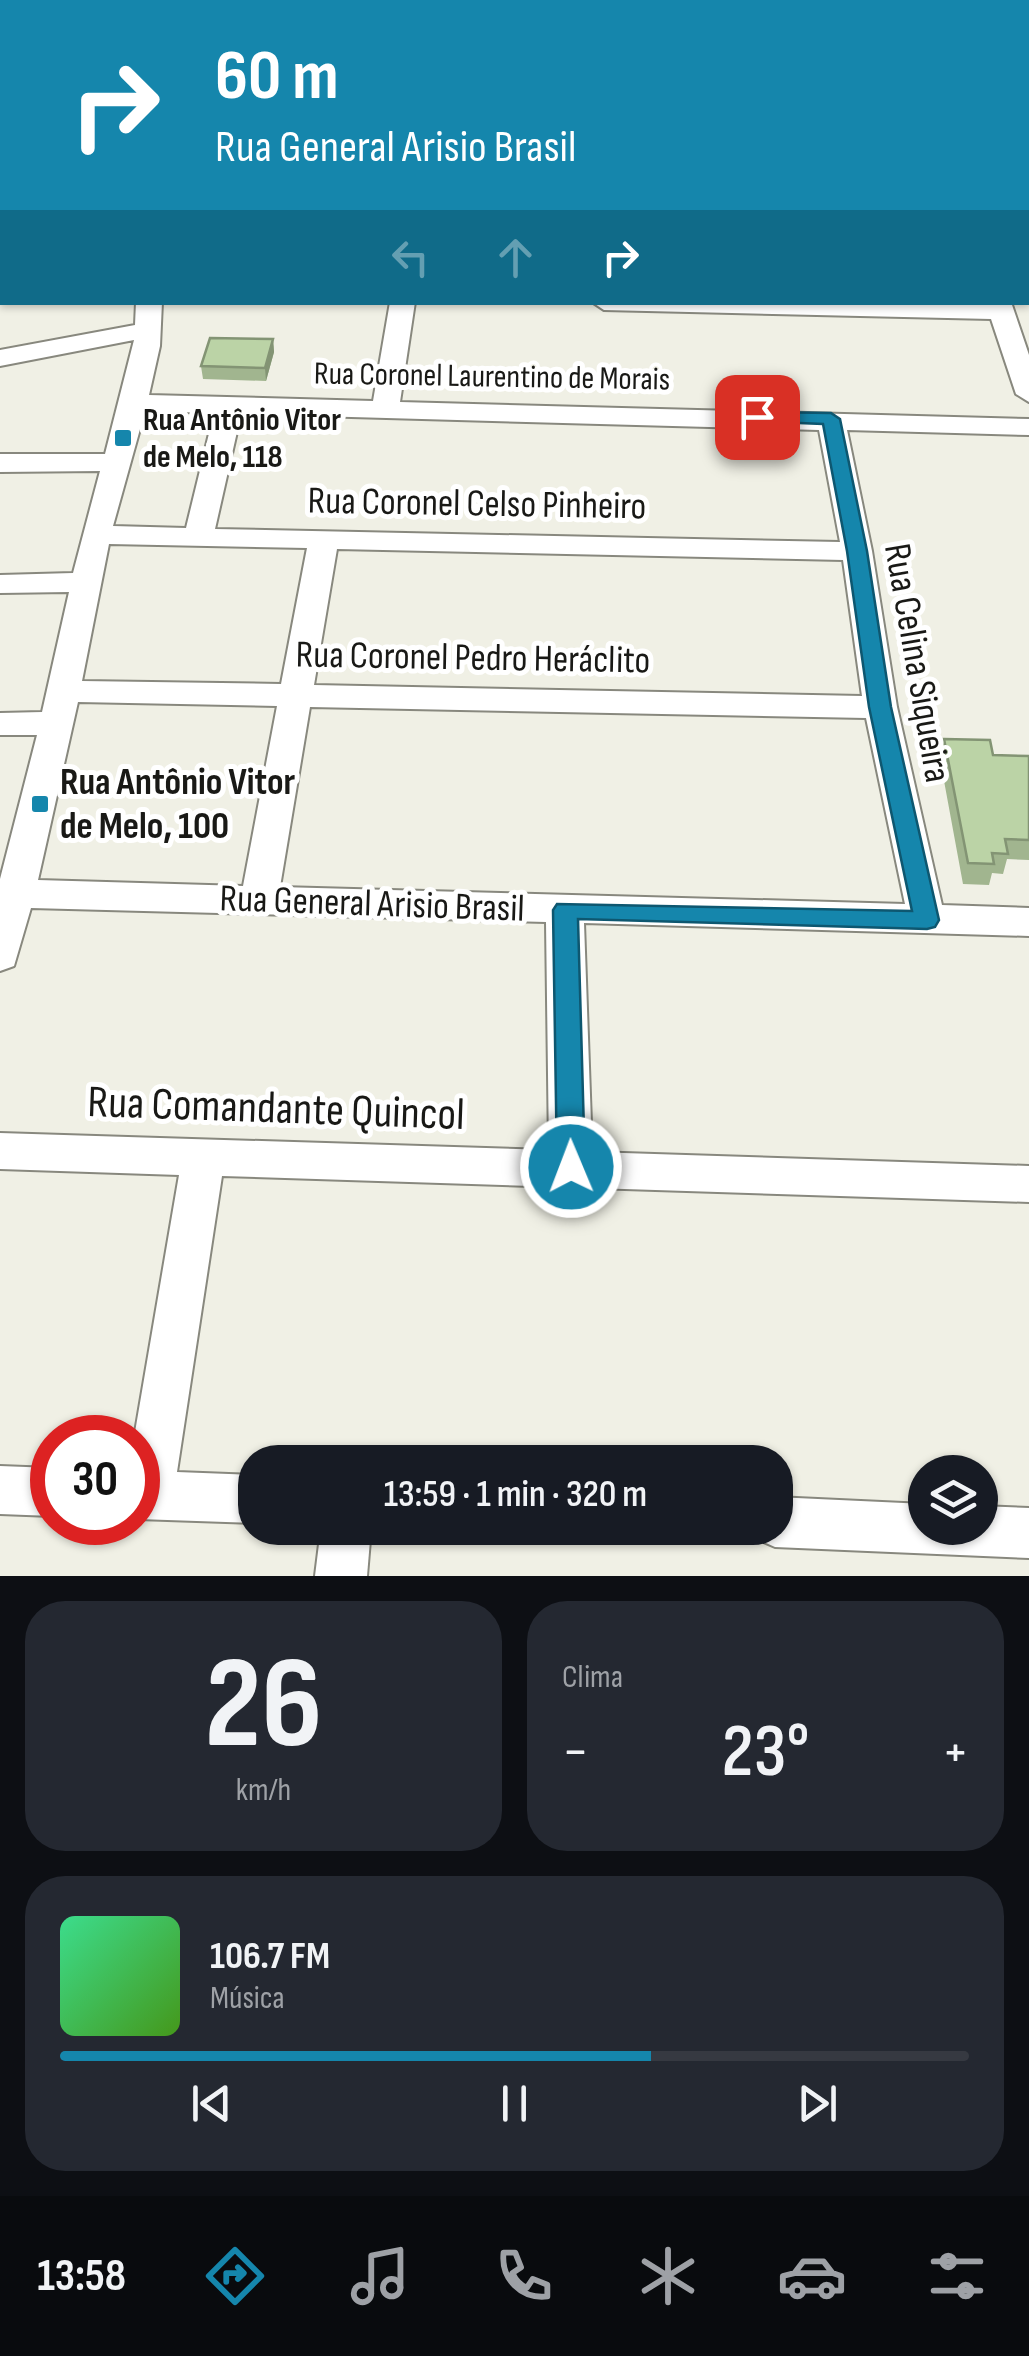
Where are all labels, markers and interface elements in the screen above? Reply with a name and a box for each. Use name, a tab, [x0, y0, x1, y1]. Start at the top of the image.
text: 60 m	[215, 35, 339, 119]
icon: right	[50, 40, 180, 170]
text: Rua General Arisio Brasil	[215, 120, 576, 175]
icon: left	[383, 230, 438, 285]
icon: ahead	[488, 230, 543, 285]
icon: right	[593, 230, 648, 285]
street label: Rua Coronel Laurentino de Morais	[313, 354, 671, 400]
pin	[715, 375, 800, 460]
icon: arrive	[730, 390, 785, 445]
place label: Rua Antônio Vitor de Melo, 118	[143, 401, 341, 477]
marker: Rua Antônio Vitor de Melo, 118	[112, 427, 134, 449]
street label: Rua Coronel Celso Pinheiro	[307, 479, 647, 529]
street label: Rua Celina Siqueira	[874, 540, 960, 786]
street label: Rua Coronel Pedro Heráclito	[295, 632, 651, 684]
place label: Rua Antônio Vitor de Melo, 100	[60, 760, 295, 849]
marker: Rua Antônio Vitor de Melo, 100	[29, 793, 51, 815]
street label: Rua General Arisio Brasil	[219, 876, 525, 932]
street label: Rua Comandante Quincol	[86, 1075, 466, 1143]
position arrow	[519, 1115, 623, 1219]
speed limit sign: 30	[30, 1415, 160, 1545]
map controls	[908, 1455, 998, 1545]
button: layers	[908, 1455, 998, 1545]
text: 13:59 · 1 min · 320 m	[384, 1472, 647, 1517]
text: 26	[204, 1628, 323, 1784]
text: Clima	[562, 1658, 623, 1697]
text: 23°	[722, 1707, 809, 1798]
text: −	[562, 1719, 589, 1786]
text: +	[942, 1719, 969, 1786]
text: km/h	[236, 1771, 291, 1810]
text: 106.7 FM	[210, 1934, 330, 1979]
text: Música	[210, 1979, 285, 2018]
icon: previous	[184, 2076, 239, 2131]
icon: pause	[487, 2076, 542, 2131]
icon: next	[790, 2076, 845, 2131]
icon: directions	[200, 2241, 270, 2311]
icon: music	[345, 2241, 415, 2311]
icon: phone	[489, 2241, 559, 2311]
icon: climate	[633, 2241, 703, 2311]
icon: car	[777, 2241, 847, 2311]
icon: filters	[922, 2241, 992, 2311]
text: 13:58	[37, 2249, 126, 2304]

